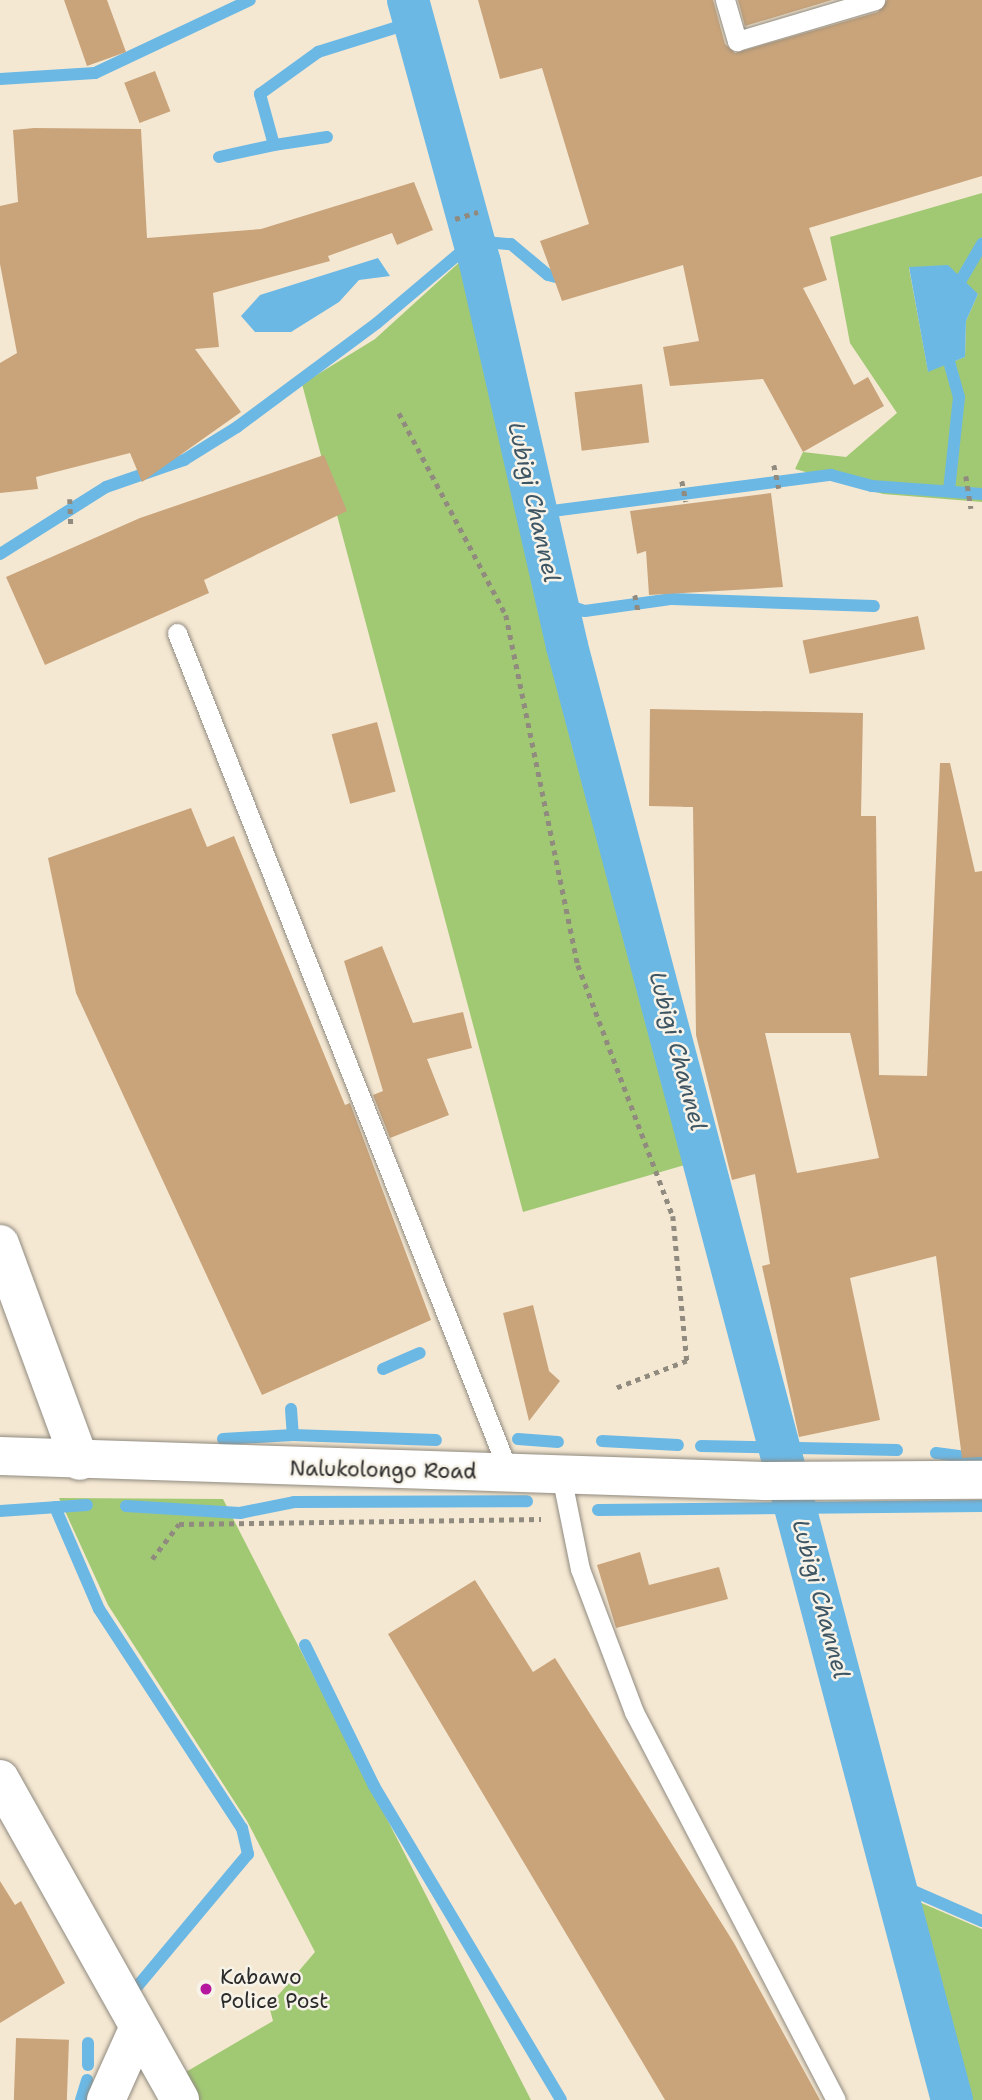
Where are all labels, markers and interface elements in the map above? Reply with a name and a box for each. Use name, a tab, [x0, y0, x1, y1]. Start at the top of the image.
water label: Lubigi Channel	[502, 419, 566, 585]
water label: Lubigi Channel	[643, 968, 713, 1134]
street label: Nalukolongo Road	[289, 1456, 477, 1484]
water label: Lubigi Channel	[786, 1516, 856, 1682]
place label: Kabawo Police Post	[220, 1964, 328, 2014]
marker: Kabawo Police Post	[198, 1981, 214, 1997]

